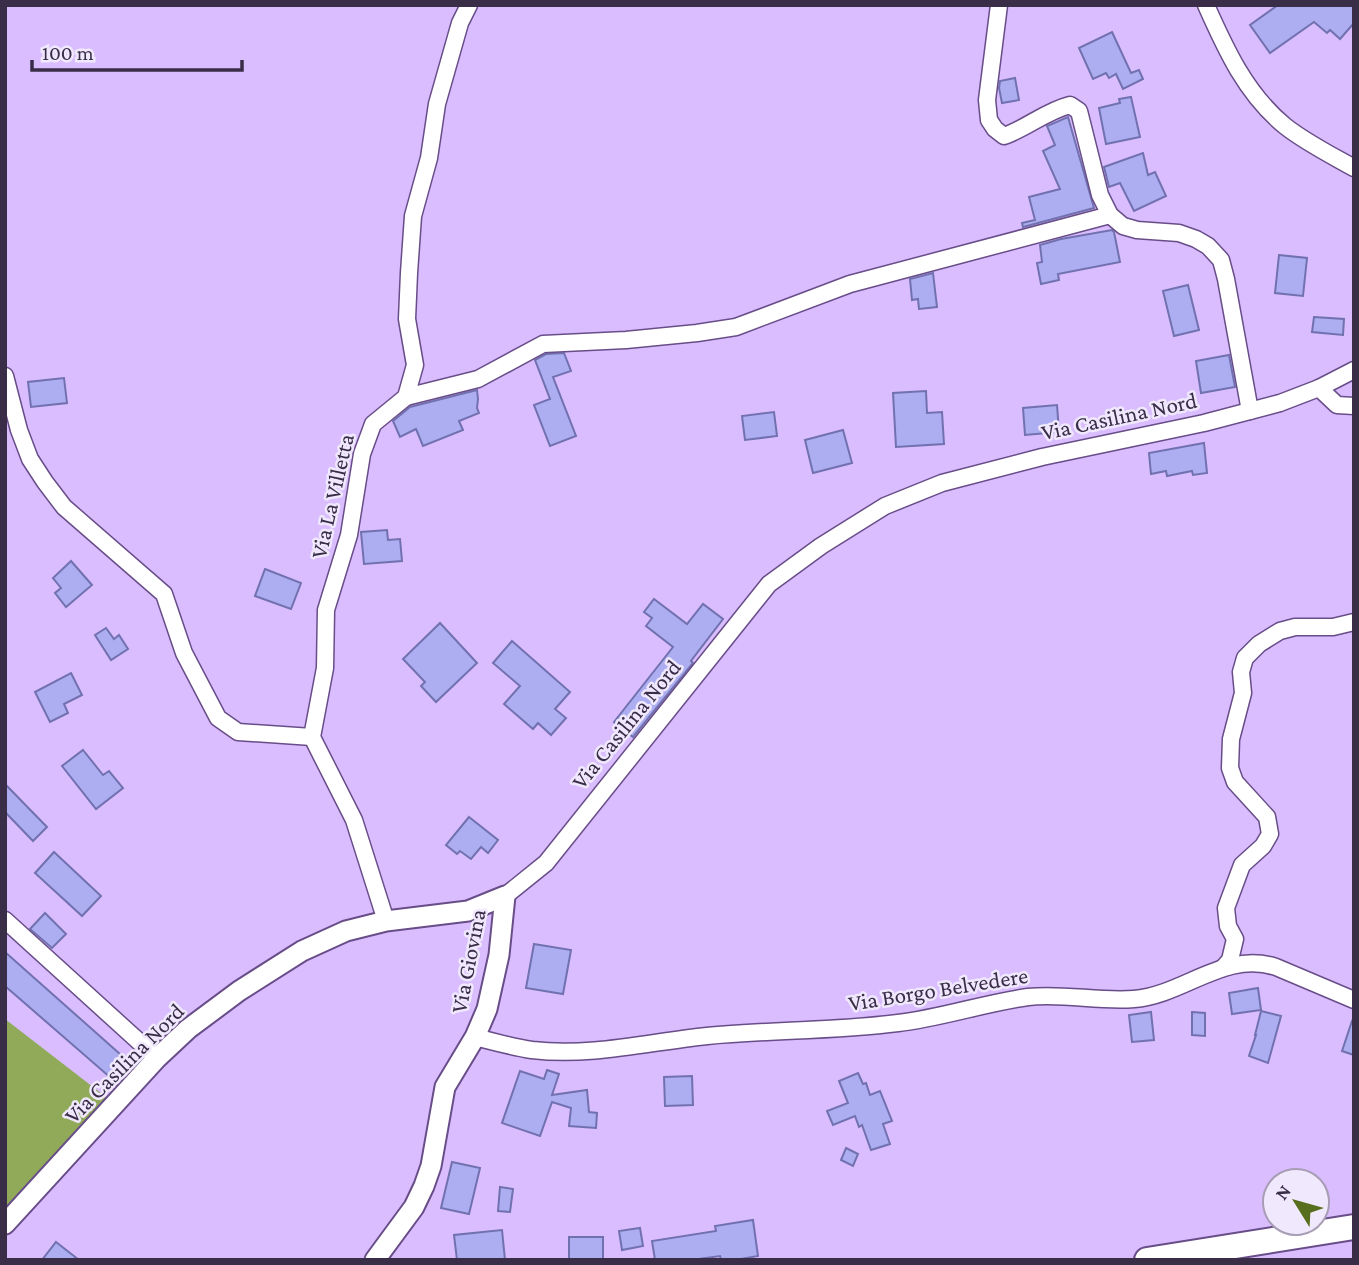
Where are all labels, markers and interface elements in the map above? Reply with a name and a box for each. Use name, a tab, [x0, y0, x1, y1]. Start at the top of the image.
scale bar	[32, 28, 242, 72]
text: 100 m	[42, 41, 94, 65]
street label: Via Casilina Nord	[1039, 387, 1199, 445]
street label: Via La Villetta	[305, 431, 359, 561]
street label: Via Casilina Nord	[566, 654, 686, 794]
street label: Via Giovina	[445, 906, 491, 1015]
street label: Via Borgo Belvedere	[846, 962, 1030, 1016]
street label: Via Casilina Nord	[59, 998, 189, 1128]
north arrow	[1261, 1167, 1331, 1237]
text: N	[1271, 1181, 1295, 1204]

